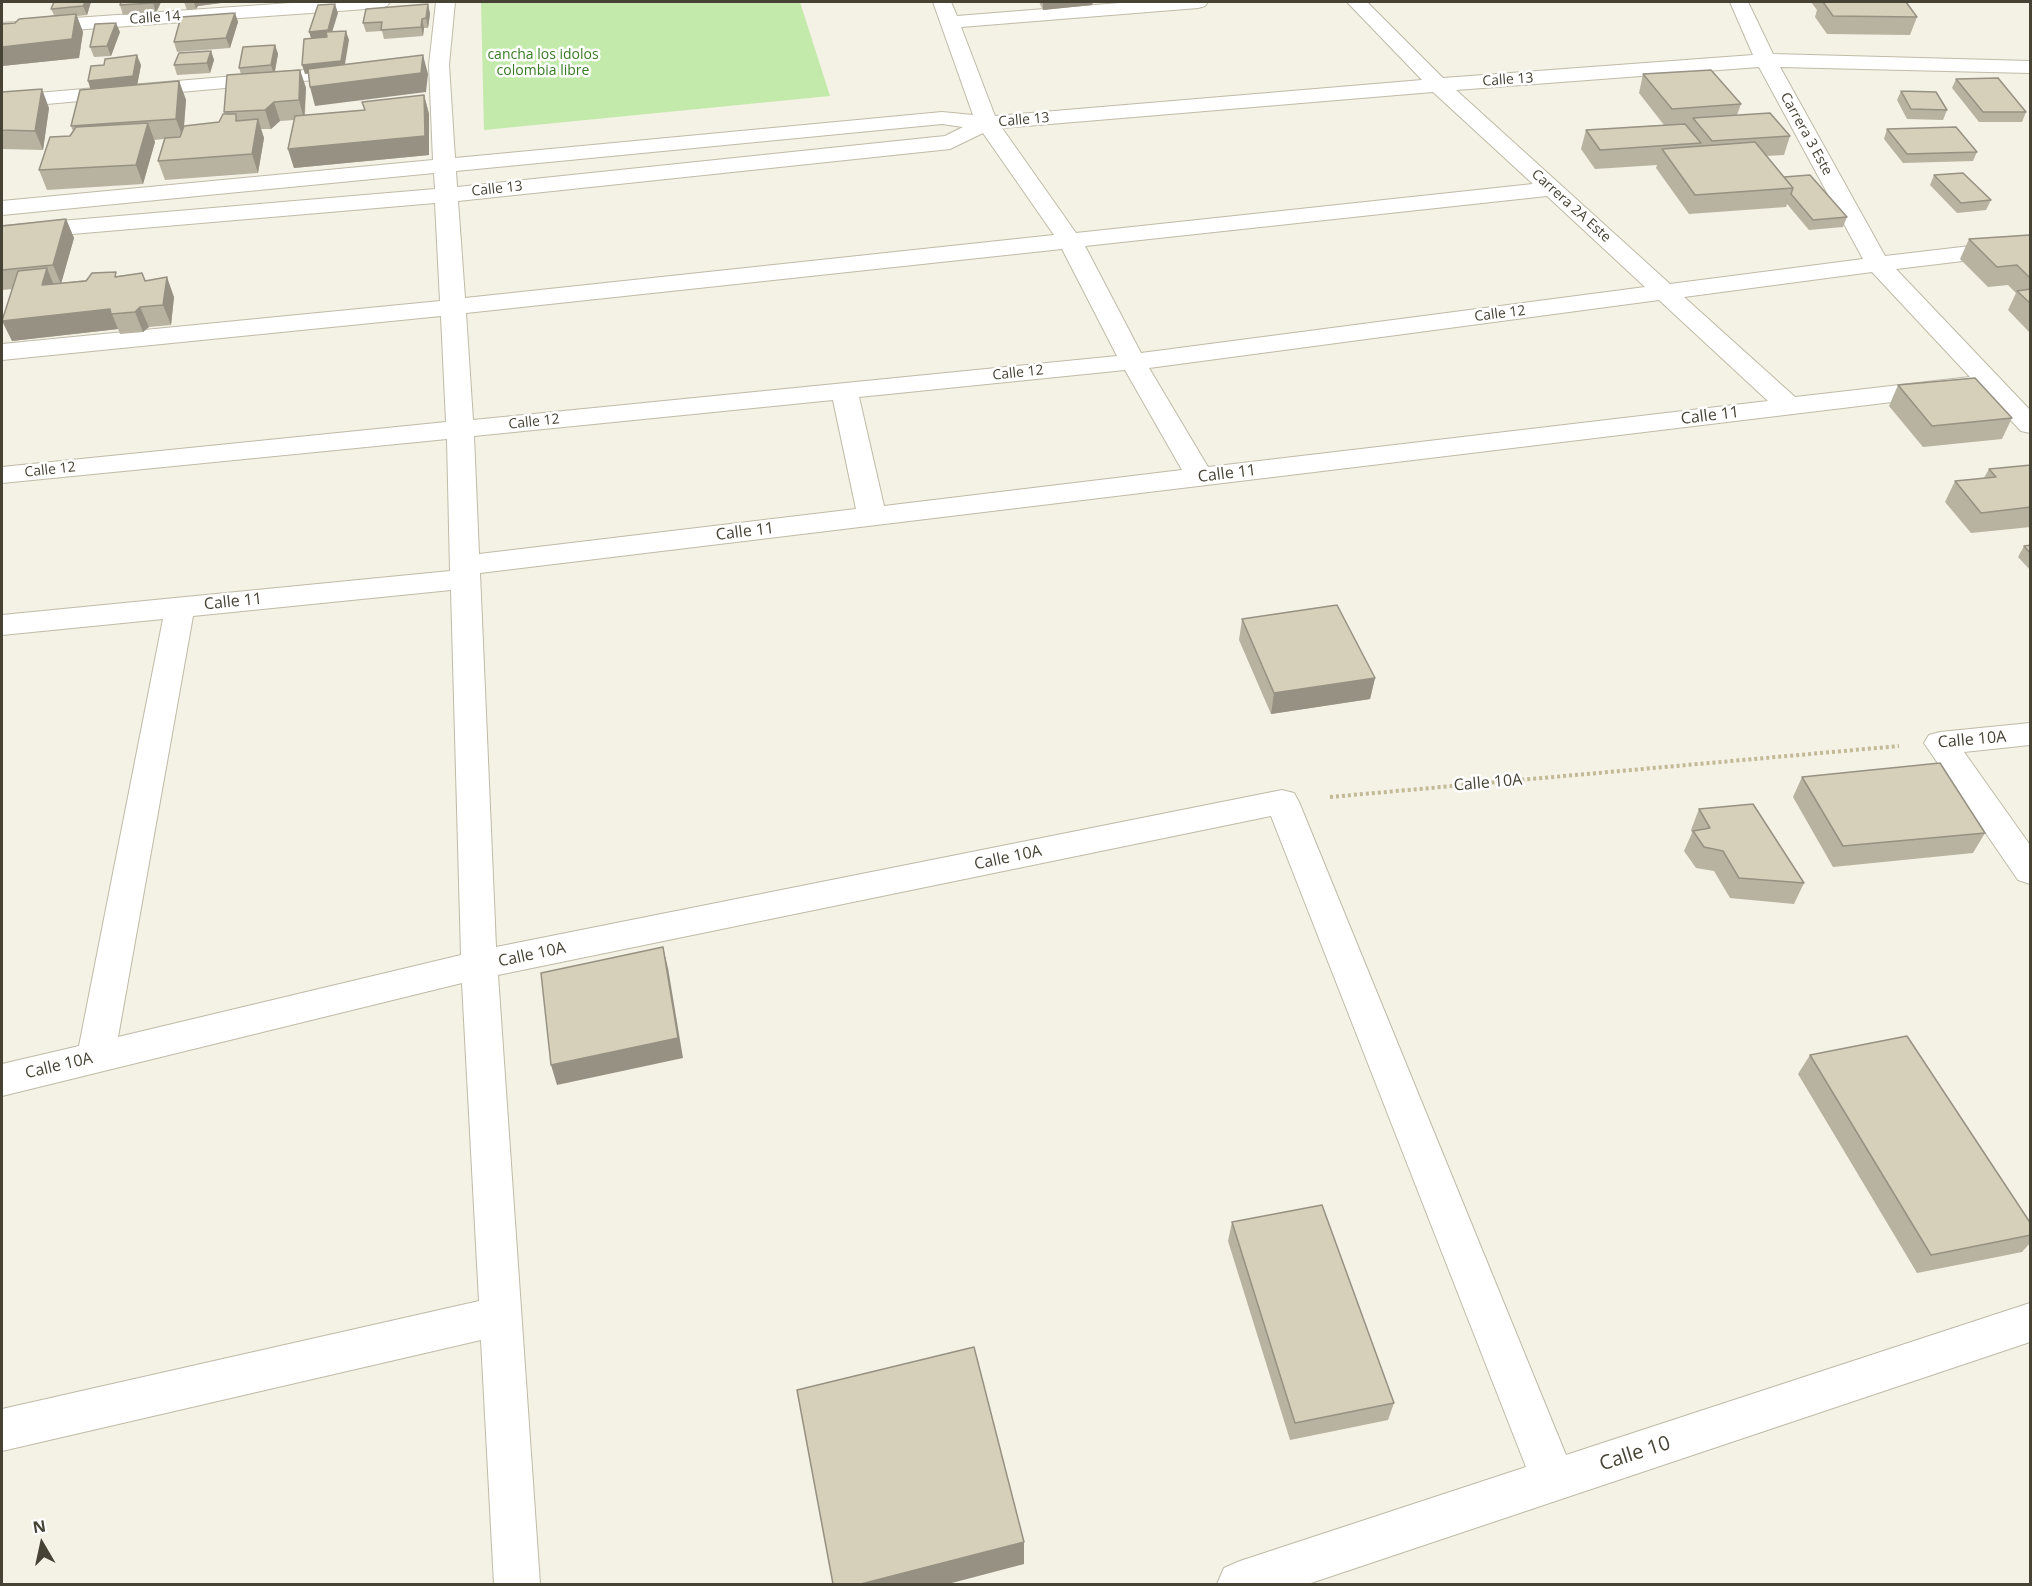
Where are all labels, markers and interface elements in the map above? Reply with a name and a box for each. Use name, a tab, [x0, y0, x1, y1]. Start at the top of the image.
street label: Calle 14	[129, 8, 181, 28]
park label: cancha los idolos colombia libre	[487, 47, 599, 80]
street label: Calle 13	[1482, 70, 1534, 90]
street label: Carrera 3 Este	[1776, 90, 1836, 178]
street label: Calle 13	[998, 109, 1050, 131]
street label: Carrera 2A Este	[1528, 166, 1614, 246]
street label: Calle 13	[471, 178, 523, 200]
street label: Calle 12	[1474, 303, 1526, 325]
street label: Calle 12	[992, 362, 1044, 384]
street label: Calle 11	[1680, 403, 1740, 429]
street label: Calle 12	[508, 411, 560, 433]
street label: Calle 12	[24, 459, 76, 481]
street label: Calle 11	[1197, 461, 1257, 487]
street label: Calle 11	[715, 519, 775, 545]
street label: Calle 11	[203, 589, 263, 615]
street label: Calle 10A	[1937, 727, 2007, 753]
street label: Calle 10A	[1453, 770, 1523, 796]
street label: Calle 10A	[972, 841, 1044, 875]
street label: Calle 10A	[496, 938, 568, 972]
street label: Calle 10A	[23, 1049, 95, 1083]
street label: Calle 10	[1597, 1431, 1673, 1477]
north arrow	[12, 1514, 72, 1574]
text: N	[31, 1514, 47, 1538]

